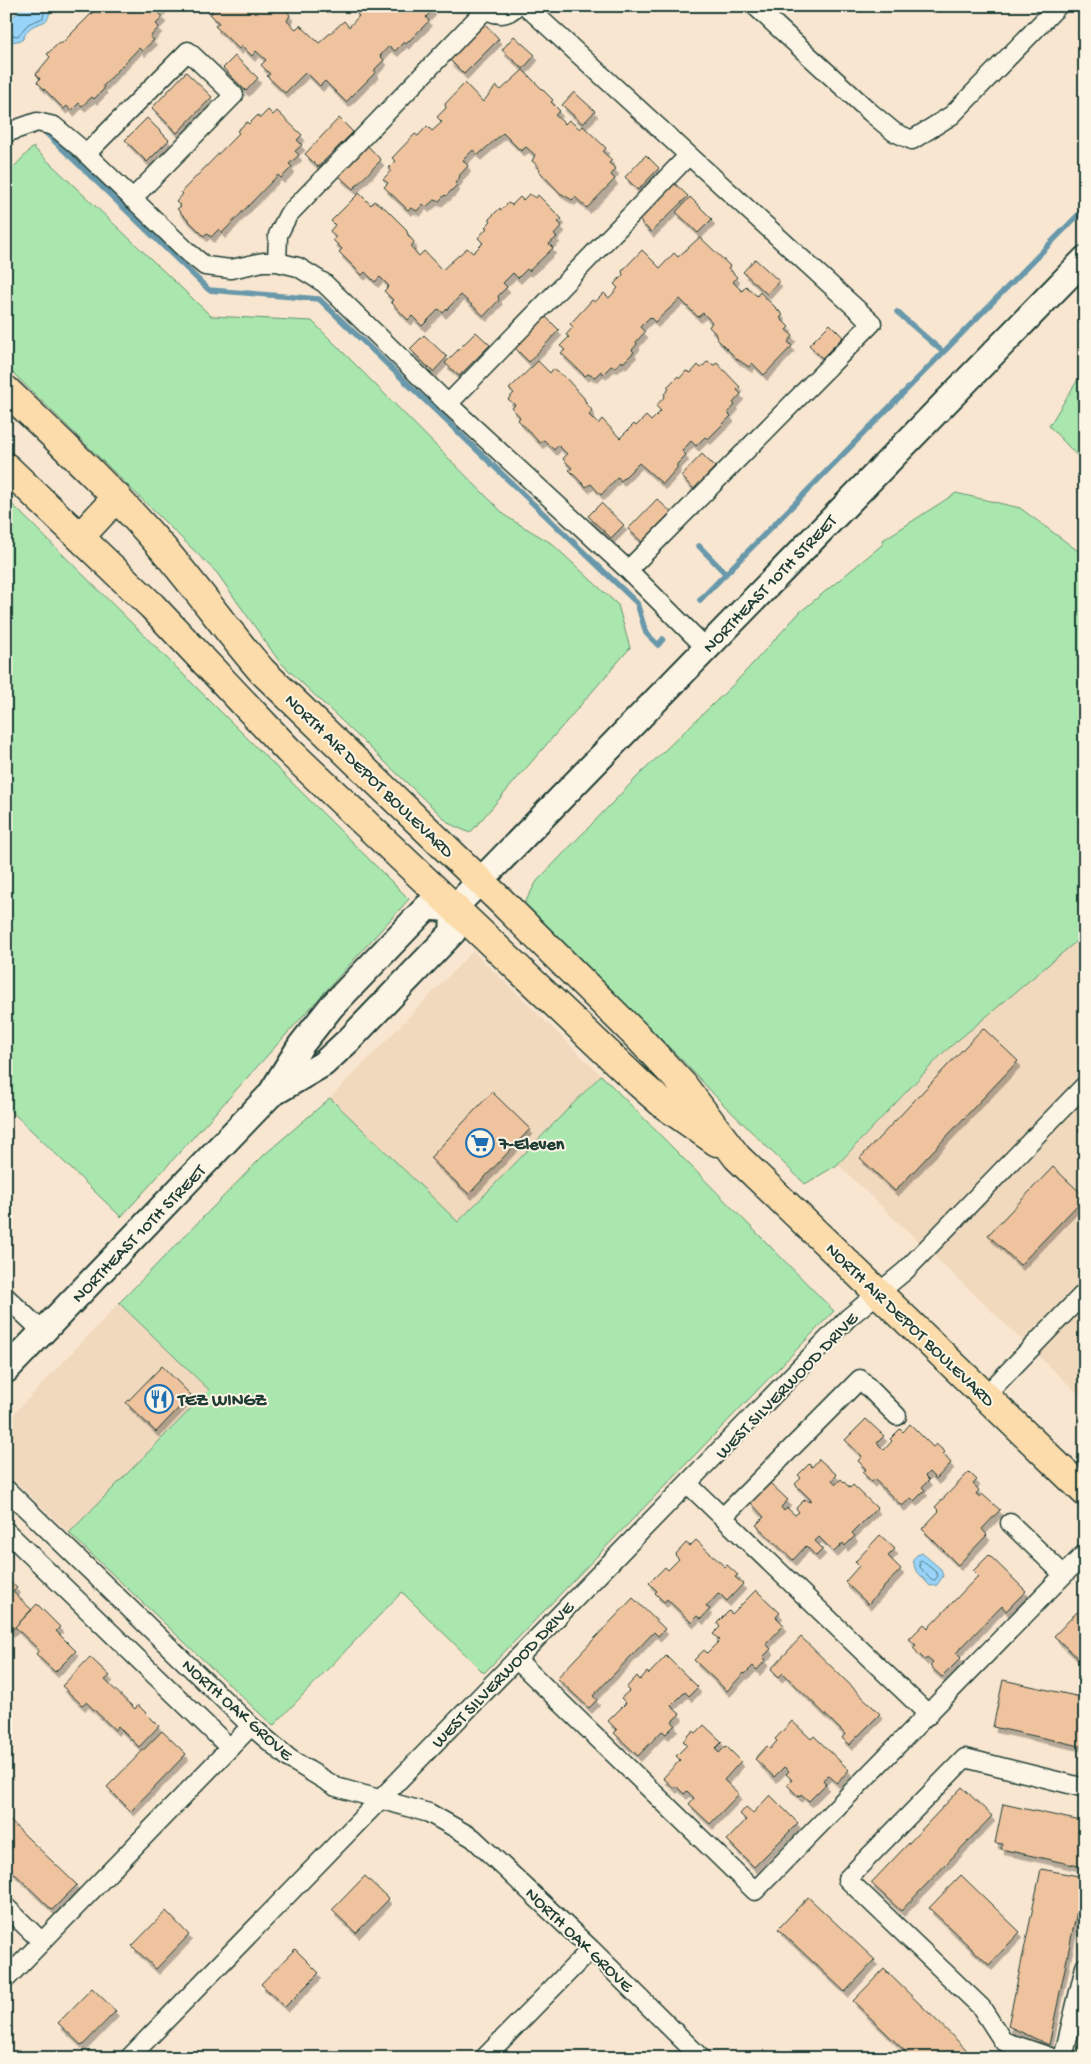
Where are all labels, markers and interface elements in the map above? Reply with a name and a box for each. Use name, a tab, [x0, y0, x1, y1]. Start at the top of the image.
street label: NORTHEAST 10TH STREET	[699, 511, 843, 658]
street label: NORTH AIR DEPOT BOULEVARD	[279, 690, 457, 863]
supermarket icon: 7-Eleven	[465, 1128, 495, 1158]
place label: 7-Eleven	[498, 1135, 565, 1156]
street label: NORTHEAST 10TH STREET	[68, 1161, 212, 1308]
street label: NORTH AIR DEPOT BOULEVARD	[820, 1239, 998, 1412]
street label: WEST SILVERWOOD DRIVE	[712, 1309, 864, 1464]
restaurant icon: TEZ WINGZ	[144, 1384, 174, 1414]
place label: TEZ WINGZ	[176, 1391, 268, 1412]
street label: WEST SILVERWOOD DRIVE	[428, 1598, 580, 1753]
street label: NORTH OAK GROVE	[177, 1656, 297, 1767]
street label: NORTH OAK GROVE	[520, 1884, 637, 1998]

